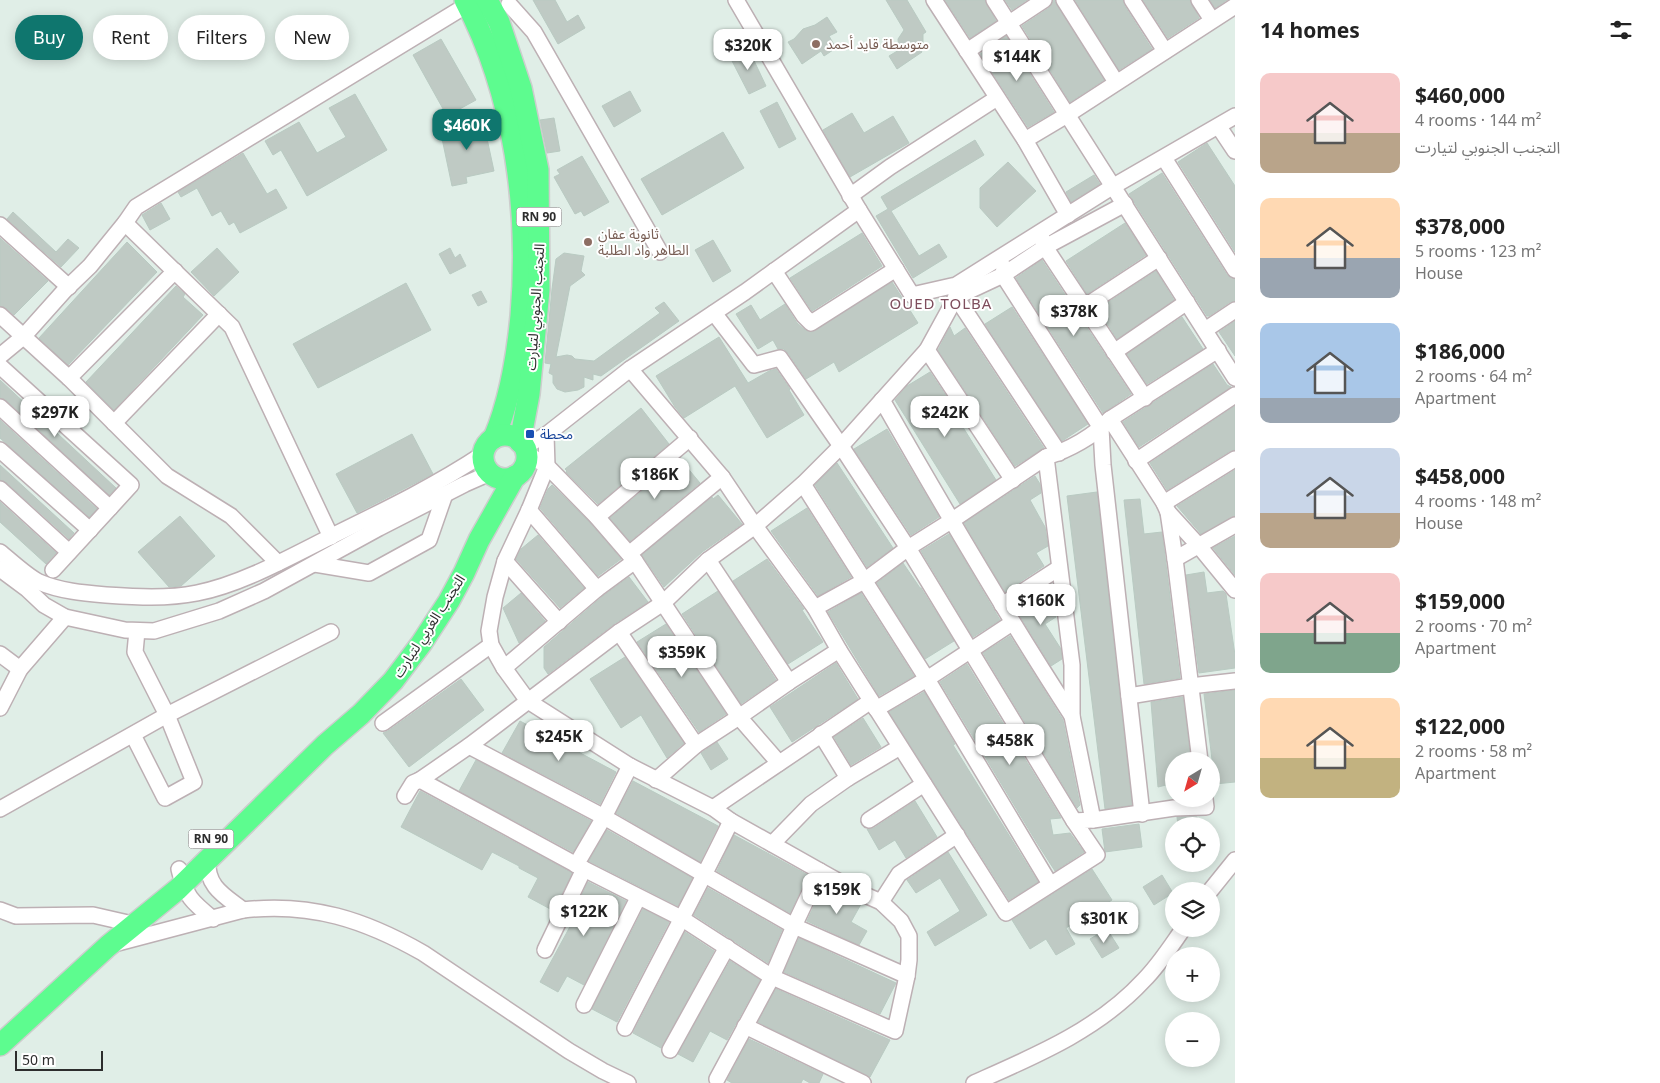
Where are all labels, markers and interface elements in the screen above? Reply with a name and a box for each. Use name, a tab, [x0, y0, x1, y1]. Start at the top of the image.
chip: Buy	[15, 15, 83, 60]
chip: Rent	[93, 15, 168, 60]
chip: Filters	[178, 15, 265, 60]
chip: New	[275, 15, 349, 60]
text: 14 homes	[1260, 16, 1360, 44]
icon: filters	[1607, 16, 1635, 44]
pin: $320K	[713, 28, 783, 71]
text: $320K	[724, 34, 772, 56]
place label: متوسطة قايد أحمد	[826, 34, 929, 53]
marker: متوسطة قايد أحمد	[810, 38, 822, 50]
pin: $144K	[982, 39, 1052, 82]
text: $144K	[993, 45, 1041, 67]
text: $460,000	[1415, 81, 1505, 109]
icon: home	[1300, 93, 1360, 153]
pin: $460K	[432, 108, 502, 151]
text: 4 rooms · 144 m²	[1415, 109, 1541, 131]
text: $460K	[443, 114, 491, 136]
text: التجنب الجنوبي لتيارت	[1415, 136, 1560, 158]
road number: RN 90	[516, 208, 562, 226]
text: $378,000	[1415, 212, 1505, 240]
icon: home	[1300, 218, 1360, 278]
place label: ثانوية عفان الطاهر واد الطلبة	[598, 224, 689, 259]
marker: ثانوية عفان الطاهر واد الطلبة	[582, 236, 594, 248]
text: 5 rooms · 123 m²	[1415, 240, 1541, 262]
street label: التجنب الجنوبي لتيارت	[521, 243, 551, 371]
text: House	[1415, 262, 1463, 284]
district label: OUED TOLBA	[890, 293, 992, 313]
pin: $378K	[1039, 294, 1109, 337]
text: $378K	[1050, 300, 1098, 322]
text: $186,000	[1415, 337, 1505, 365]
icon: home	[1300, 343, 1360, 403]
text: 2 rooms · 64 m²	[1415, 365, 1532, 387]
text: Apartment	[1415, 387, 1496, 409]
pin: $297K	[20, 396, 90, 438]
pin: $242K	[910, 396, 980, 438]
text: $297K	[31, 401, 79, 423]
text: $242K	[921, 401, 969, 423]
place label: محطة	[540, 424, 573, 443]
marker: محطة	[524, 428, 536, 440]
pin: $186K	[620, 458, 690, 500]
text: $458,000	[1415, 462, 1505, 490]
text: $186K	[631, 463, 679, 485]
icon: home	[1300, 468, 1360, 528]
text: 4 rooms · 148 m²	[1415, 490, 1541, 512]
text: House	[1415, 512, 1463, 534]
street label: التجنب الغربي لتيارت	[388, 571, 471, 682]
pin: $160K	[1006, 584, 1076, 626]
text: $159,000	[1415, 587, 1505, 615]
text: $160K	[1017, 589, 1065, 611]
icon: home	[1300, 593, 1360, 653]
text: 2 rooms · 70 m²	[1415, 615, 1532, 637]
pin: $359K	[647, 636, 717, 678]
text: Apartment	[1415, 637, 1496, 659]
text: $359K	[658, 641, 706, 663]
text: $122,000	[1415, 712, 1505, 740]
icon: home	[1300, 718, 1360, 778]
pin: $245K	[524, 720, 594, 762]
pin: $458K	[975, 724, 1045, 766]
text: $245K	[535, 725, 583, 747]
text: $458K	[986, 729, 1034, 751]
text: 2 rooms · 58 m²	[1415, 740, 1532, 762]
north arrow	[1165, 752, 1220, 808]
map controls	[1165, 752, 1220, 1067]
text: Apartment	[1415, 762, 1496, 784]
button: locate	[1165, 817, 1220, 872]
road number: RN 90	[188, 830, 234, 849]
pin: $159K	[802, 872, 872, 915]
text: $159K	[813, 878, 861, 900]
button: layers	[1165, 882, 1220, 937]
pin: $122K	[549, 894, 619, 937]
text: $122K	[560, 900, 608, 922]
pin: $301K	[1069, 902, 1139, 944]
text: $301K	[1080, 907, 1128, 929]
button: +	[1165, 947, 1220, 1002]
button: −	[1165, 1012, 1220, 1067]
scale bar	[15, 1048, 102, 1071]
text: 50 m	[22, 1050, 55, 1069]

